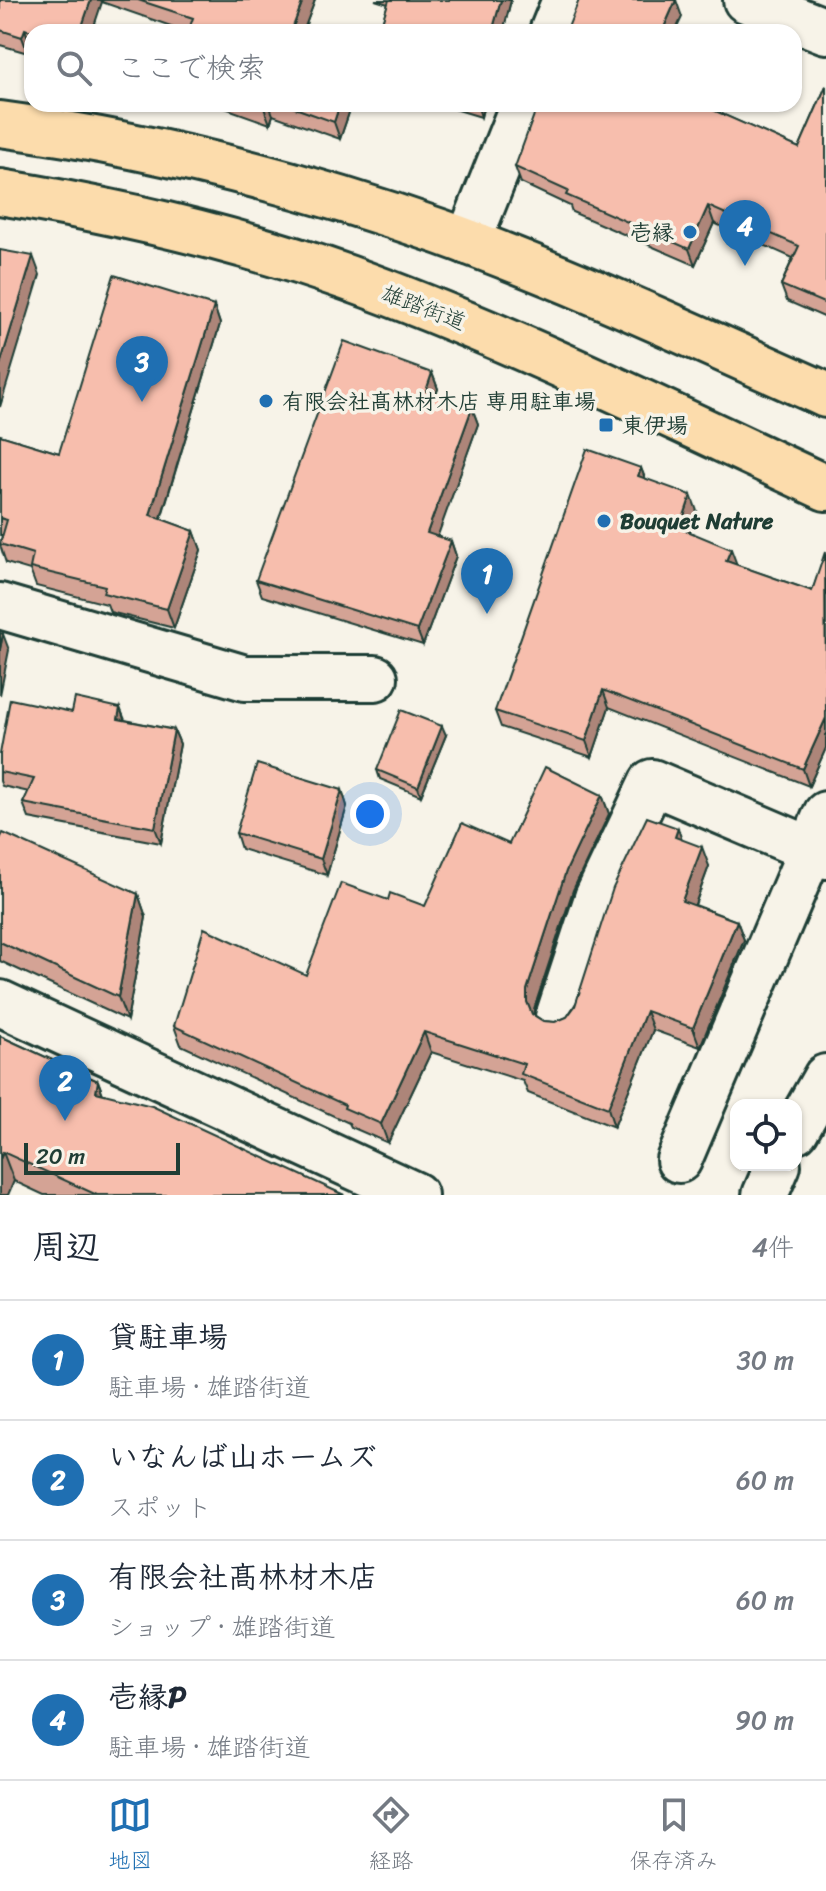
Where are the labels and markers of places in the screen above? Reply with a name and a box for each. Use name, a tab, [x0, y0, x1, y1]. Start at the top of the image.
pin: 4	[719, 200, 771, 266]
place label: 壱縁	[630, 213, 674, 252]
marker: 壱縁	[681, 223, 699, 241]
pin: 3	[116, 336, 168, 402]
place label: 有限会社髙林材木店 専用駐車場	[282, 382, 596, 421]
marker: 有限会社髙林材木店 専用駐車場	[257, 392, 275, 410]
place label: 東伊場	[622, 406, 688, 445]
marker: 東伊場	[597, 416, 615, 434]
place label: Bouquet Nature	[620, 502, 774, 541]
marker: Bouquet Nature	[595, 512, 613, 530]
pin: 1	[461, 548, 513, 614]
pin: 2	[39, 1055, 91, 1121]

